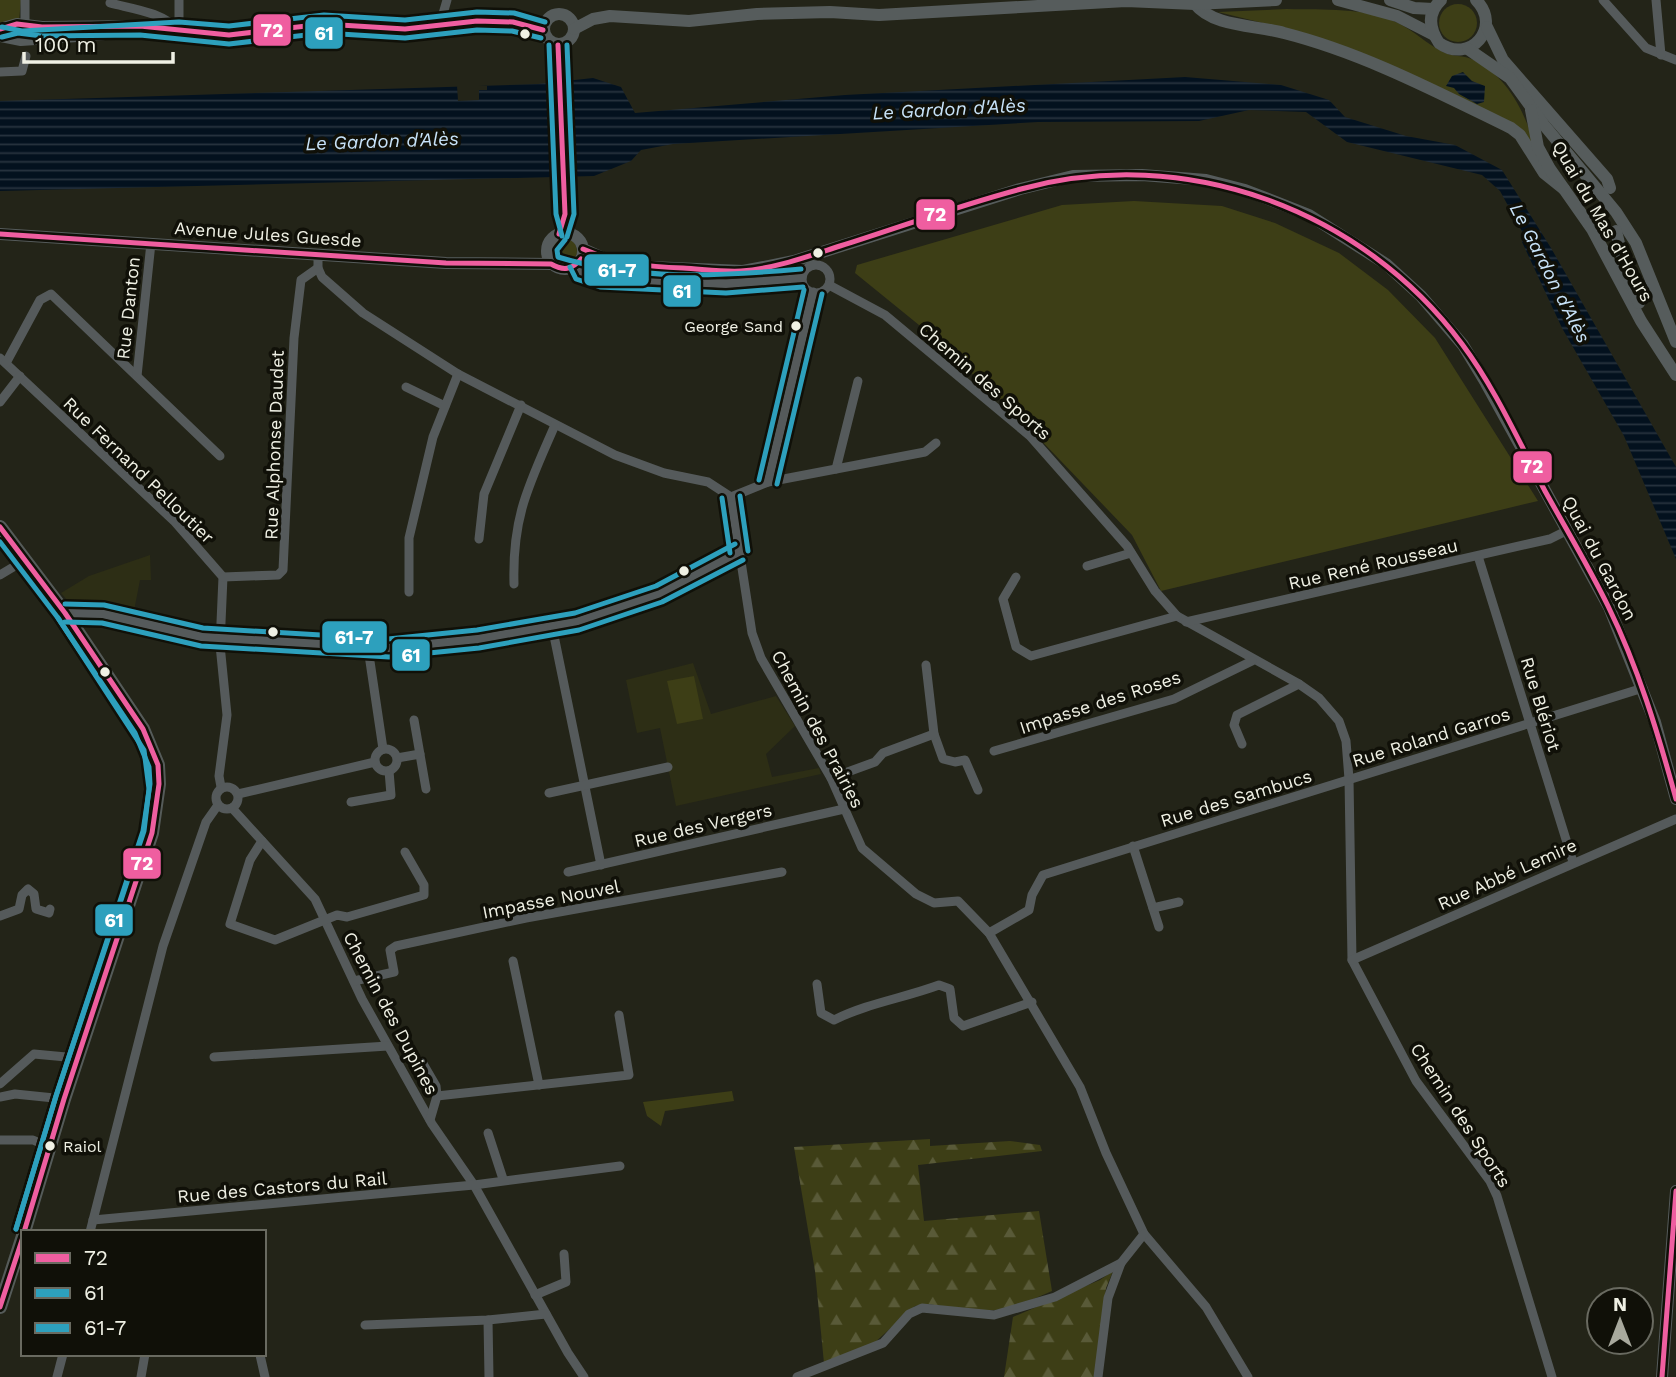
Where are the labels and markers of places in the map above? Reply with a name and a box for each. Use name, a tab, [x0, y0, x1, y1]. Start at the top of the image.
unlabelled marker	[518, 27, 532, 41]
unlabelled marker	[811, 246, 825, 260]
place label: George Sand	[684, 317, 783, 336]
marker: George Sand	[789, 319, 803, 333]
unlabelled marker	[677, 564, 691, 578]
unlabelled marker	[266, 625, 280, 639]
unlabelled marker	[98, 665, 112, 679]
place label: Raiol	[63, 1137, 102, 1156]
marker: Raiol	[43, 1139, 57, 1153]

